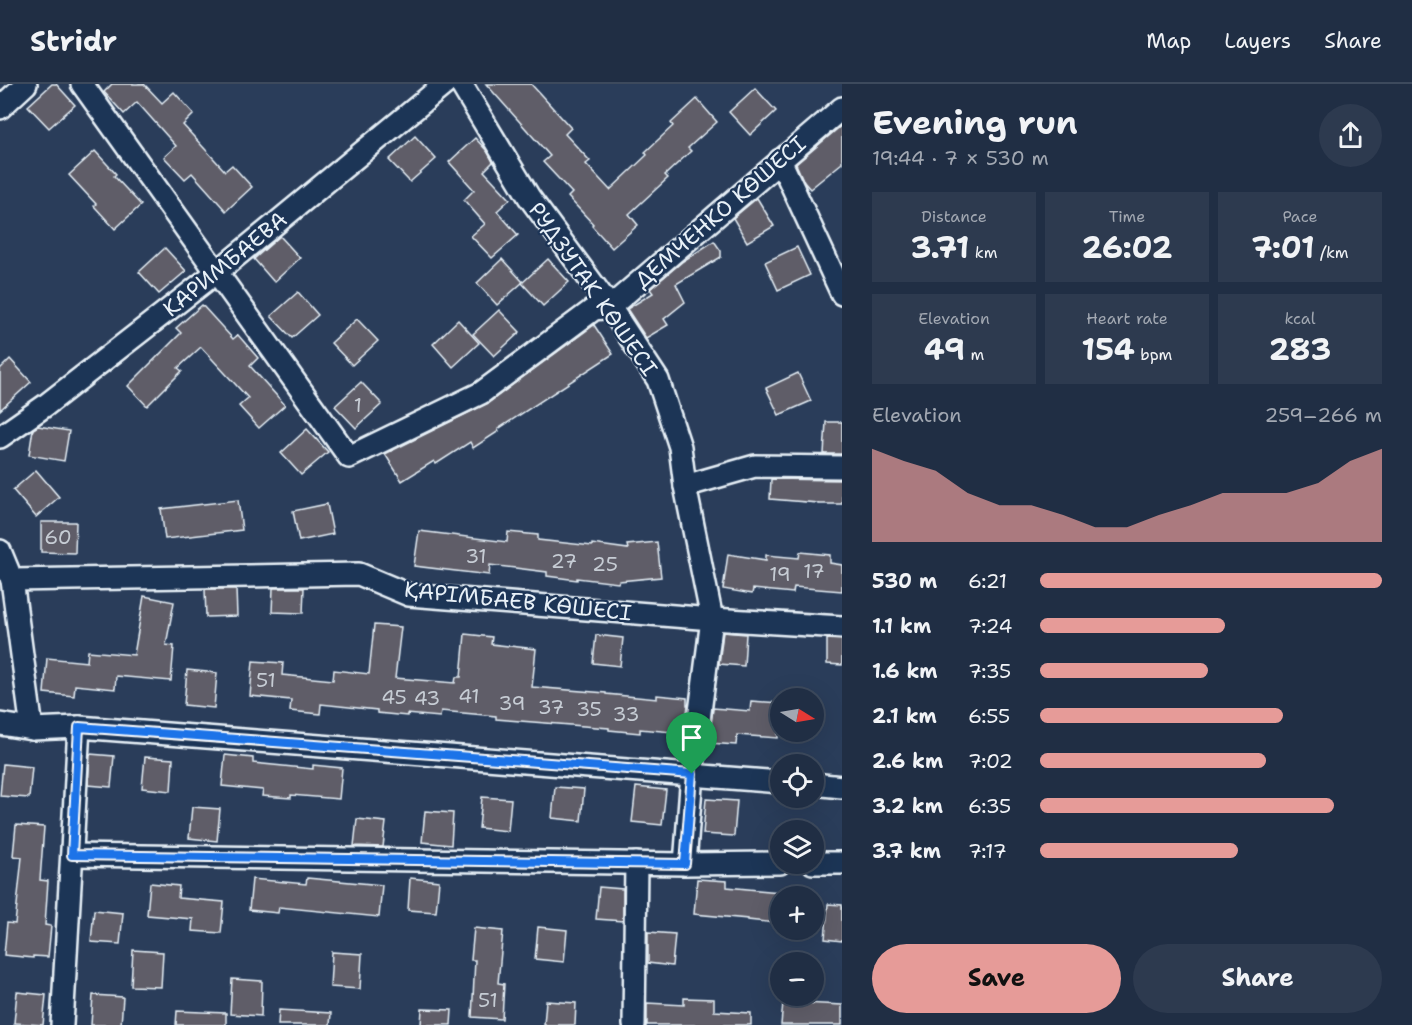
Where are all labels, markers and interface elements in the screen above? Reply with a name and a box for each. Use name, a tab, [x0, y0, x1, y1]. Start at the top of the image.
text: Stridr	[30, 22, 117, 60]
text: Map	[1146, 27, 1191, 55]
text: Layers	[1224, 27, 1291, 55]
text: Share	[1324, 27, 1382, 55]
text: Evening run	[872, 100, 1078, 145]
button: share	[1319, 104, 1382, 167]
street label: ДЕМЧЕНКО КӨШЕСІ	[628, 129, 812, 295]
text: 19:44 · 7 × 530 m	[872, 145, 1049, 171]
street label: РУДЗУТАК КӨШЕСІ	[522, 196, 664, 382]
street label: КАРИМБАЕВА	[157, 205, 293, 323]
text: Distance	[921, 206, 987, 227]
text: Time	[1109, 206, 1145, 227]
text: Pace	[1282, 206, 1318, 227]
text: 3.71	[911, 227, 969, 268]
text: 26:02	[1081, 227, 1173, 268]
text: 7:01	[1251, 227, 1315, 268]
text: km	[969, 242, 997, 263]
text: /km	[1315, 242, 1349, 263]
text: Elevation	[918, 308, 990, 329]
text: Heart rate	[1086, 308, 1168, 329]
text: kcal	[1284, 308, 1316, 329]
text: 49	[924, 329, 965, 370]
text: 154	[1082, 329, 1135, 370]
text: 283	[1269, 329, 1331, 370]
text: m	[965, 344, 984, 365]
text: bpm	[1135, 344, 1172, 365]
house number: 1	[354, 392, 362, 418]
text: Elevation	[872, 402, 962, 428]
text: 259–266 m	[1264, 402, 1382, 428]
house number: 60	[44, 524, 72, 550]
house number: 31	[465, 543, 487, 569]
house number: 27	[551, 548, 577, 574]
house number: 25	[592, 551, 618, 577]
house number: 17	[803, 558, 825, 584]
house number: 19	[769, 561, 791, 587]
text: 530 m	[872, 568, 937, 594]
text: 6:21	[968, 568, 1007, 594]
street label: ҚАРІМБАЕВ КӨШЕСІ	[403, 575, 633, 627]
text: 1.1 km	[872, 613, 931, 639]
text: 7:24	[968, 613, 1012, 639]
text: 1.6 km	[872, 658, 938, 684]
text: 7:35	[968, 658, 1011, 684]
house number: 51	[256, 667, 276, 693]
house number: 41	[458, 683, 480, 709]
house number: 45	[381, 684, 407, 710]
house number: 43	[414, 685, 440, 711]
north arrow	[770, 688, 824, 742]
map controls	[770, 688, 824, 1006]
house number: 39	[499, 690, 525, 716]
house number: 37	[538, 694, 564, 720]
house number: 35	[576, 696, 602, 722]
house number: 33	[613, 701, 639, 727]
text: 2.1 km	[872, 703, 937, 729]
text: 6:55	[968, 703, 1010, 729]
pin	[666, 712, 717, 774]
icon: arrive	[675, 721, 708, 754]
text: 2.6 km	[872, 748, 943, 774]
text: 7:02	[968, 748, 1013, 774]
button: locate	[770, 754, 824, 808]
text: 3.2 km	[872, 793, 943, 819]
text: 6:35	[968, 793, 1011, 819]
button: layers	[770, 820, 824, 874]
text: 3.7 km	[872, 838, 941, 864]
text: 7:17	[968, 838, 1007, 864]
button: +	[770, 886, 824, 940]
button: Save	[872, 944, 1121, 1013]
button: Share	[1133, 944, 1382, 1013]
button: −	[770, 952, 824, 1006]
house number: 51	[478, 987, 498, 1013]

